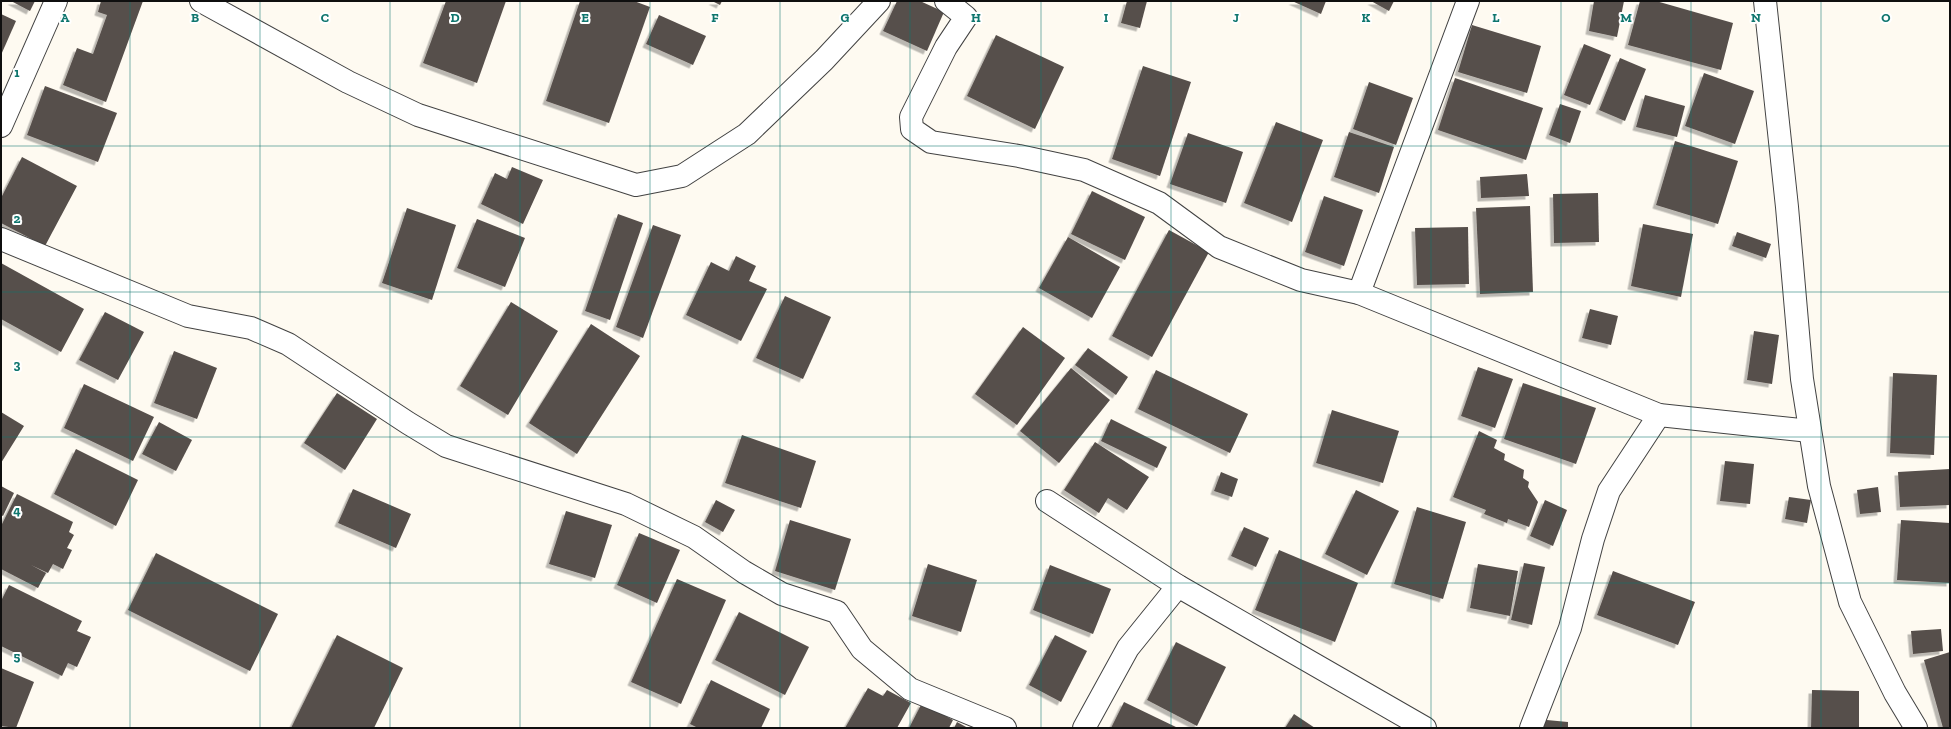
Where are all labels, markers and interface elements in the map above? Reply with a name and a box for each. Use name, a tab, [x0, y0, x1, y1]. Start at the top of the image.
text: A	[61, 10, 70, 25]
text: B	[191, 10, 199, 25]
text: C	[321, 10, 329, 25]
text: D	[450, 10, 460, 25]
text: E	[581, 10, 589, 25]
text: F	[711, 10, 719, 25]
text: G	[841, 10, 850, 25]
text: H	[971, 10, 981, 25]
text: I	[1104, 10, 1109, 25]
text: J	[1233, 10, 1239, 25]
text: K	[1362, 10, 1371, 25]
text: L	[1492, 10, 1500, 25]
text: M	[1620, 10, 1632, 25]
text: N	[1751, 10, 1761, 25]
text: O	[1881, 10, 1891, 25]
text: 1	[14, 65, 20, 80]
text: 2	[14, 211, 21, 226]
text: 3	[14, 357, 21, 372]
text: 4	[13, 503, 21, 518]
text: 5	[14, 649, 21, 664]

